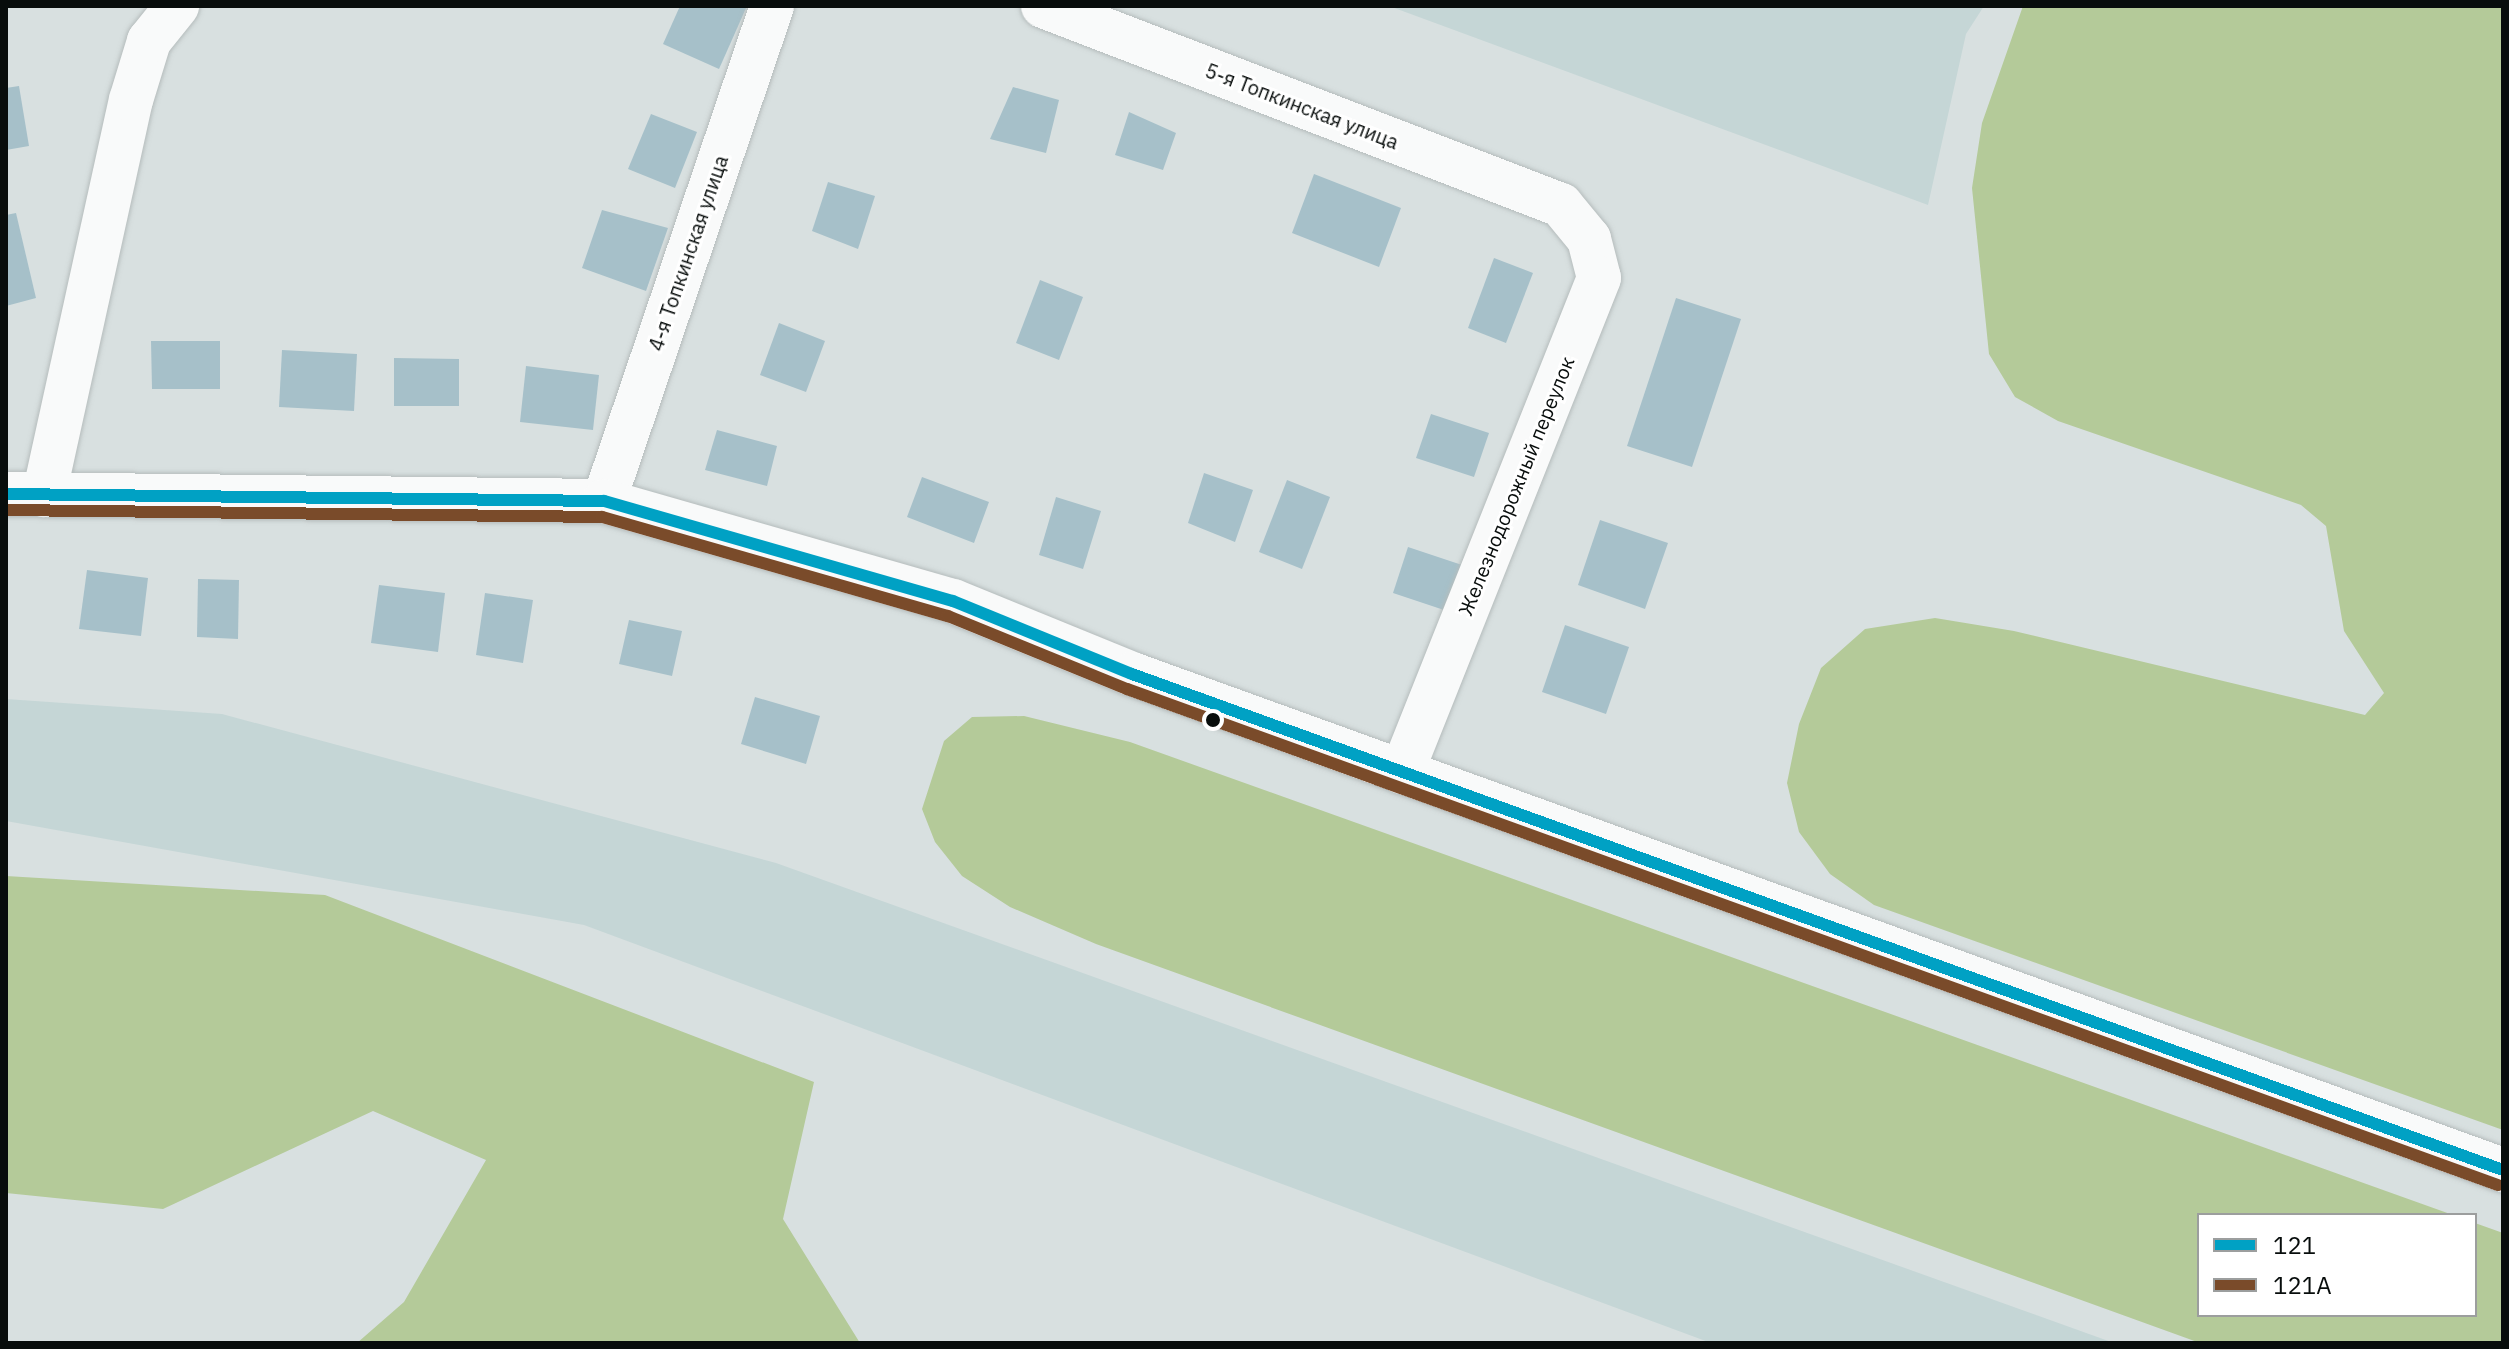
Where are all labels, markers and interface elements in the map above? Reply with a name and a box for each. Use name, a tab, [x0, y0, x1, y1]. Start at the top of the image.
street label: 5-я Топкинская улица	[1202, 58, 1402, 154]
street label: 4-я Топкинская улица	[643, 152, 733, 354]
street label: Железнодорожный переулок	[1453, 353, 1579, 619]
unlabelled marker	[1205, 712, 1221, 728]
legend	[2197, 1213, 2477, 1317]
text: 121	[2273, 1229, 2316, 1261]
text: 121А	[2273, 1269, 2332, 1301]

